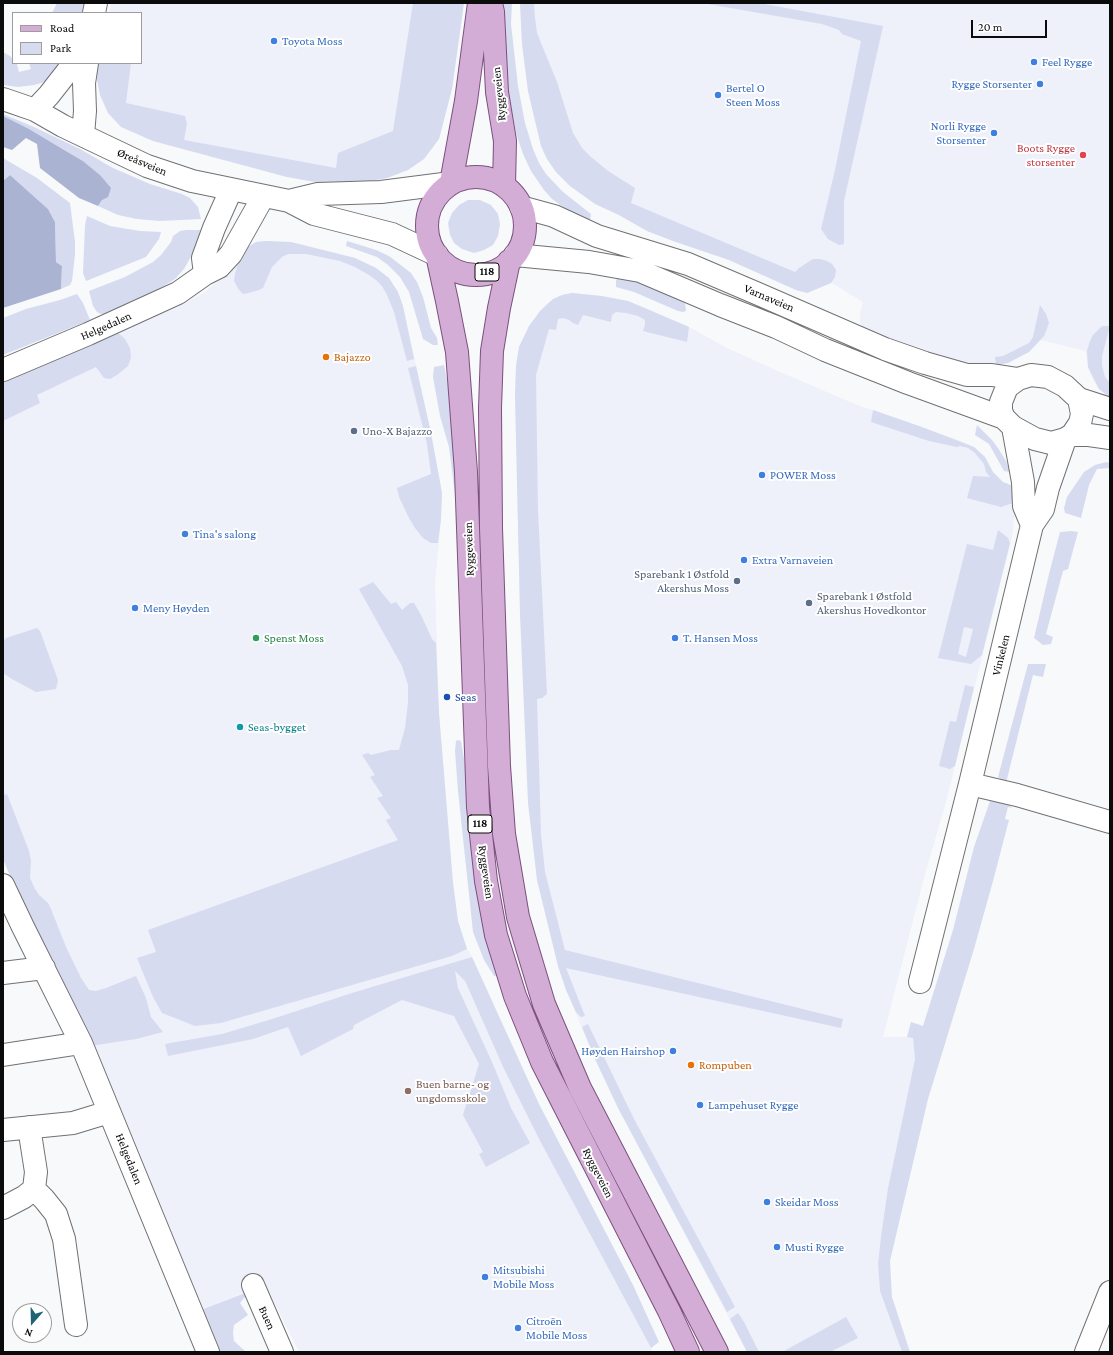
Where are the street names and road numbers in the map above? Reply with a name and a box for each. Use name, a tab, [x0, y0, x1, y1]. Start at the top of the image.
street label: Ryggeveien	[489, 66, 509, 122]
street label: Øreåsveien	[115, 145, 169, 179]
road number: 118	[475, 263, 499, 281]
street label: Varnaveien	[742, 281, 796, 315]
street label: Helgedalen	[78, 308, 134, 344]
street label: Ryggeveien	[461, 522, 477, 576]
street label: Vinkelen	[989, 633, 1013, 677]
road number: 118	[468, 815, 492, 833]
street label: Ryggeveien	[475, 844, 497, 900]
street label: Helgedalen	[112, 1131, 146, 1187]
street label: Ryggeveien	[579, 1146, 617, 1200]
street label: Buen	[255, 1304, 279, 1332]

